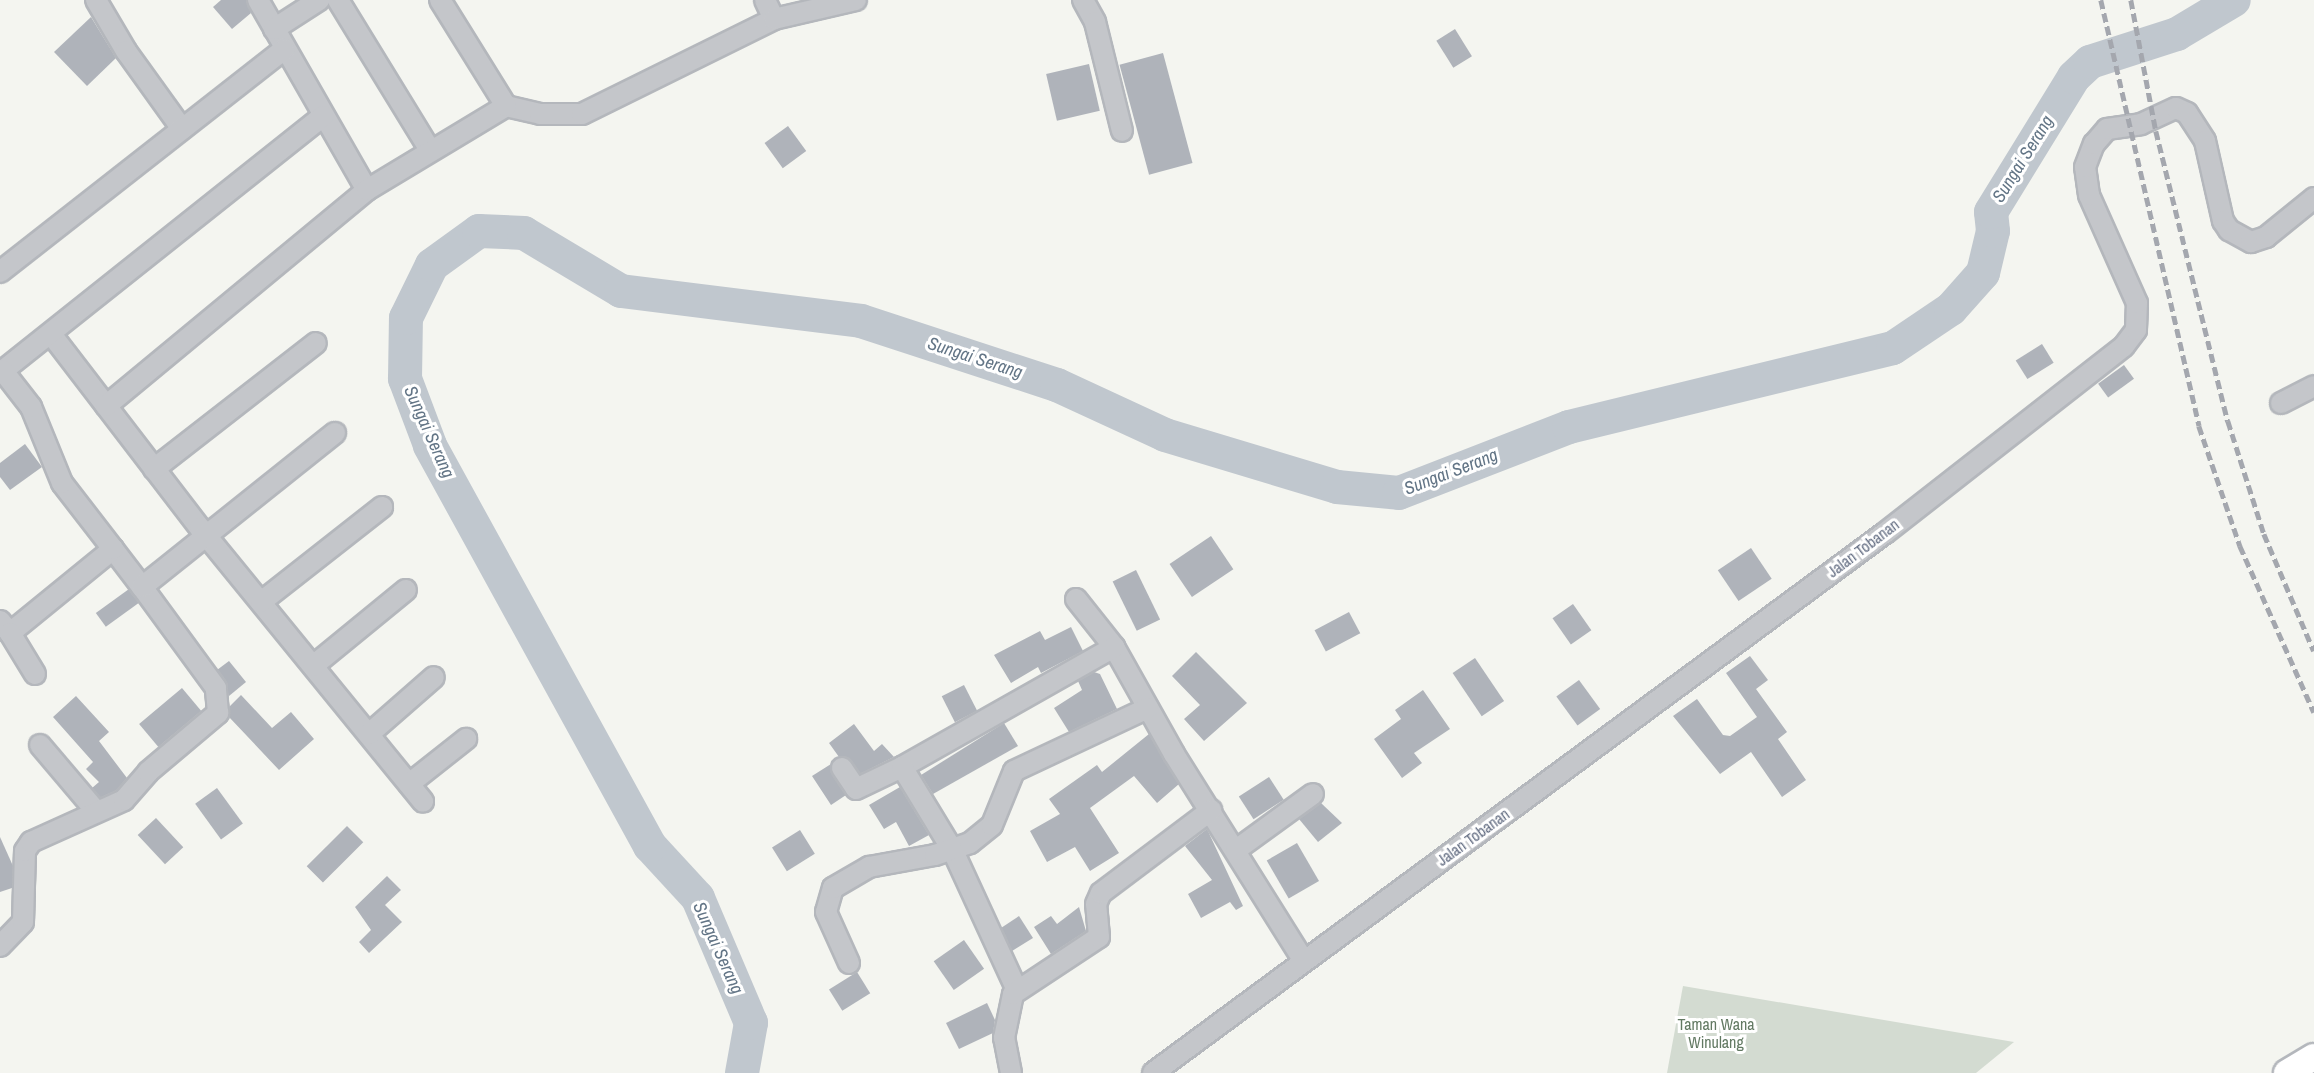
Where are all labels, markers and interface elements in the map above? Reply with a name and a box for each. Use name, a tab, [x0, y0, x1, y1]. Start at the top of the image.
water label: Sungai Serang	[1988, 112, 2058, 206]
water label: Sungai Serang	[925, 333, 1025, 383]
water label: Sungai Serang	[399, 383, 459, 481]
water label: Sungai Serang	[1401, 444, 1501, 500]
street label: Jalan Tobanan	[1823, 515, 1903, 581]
street label: Jalan Tobanan	[1433, 804, 1513, 870]
water label: Sungai Serang	[688, 899, 748, 997]
park label: Taman Wana Winulang	[1677, 1014, 1755, 1052]

